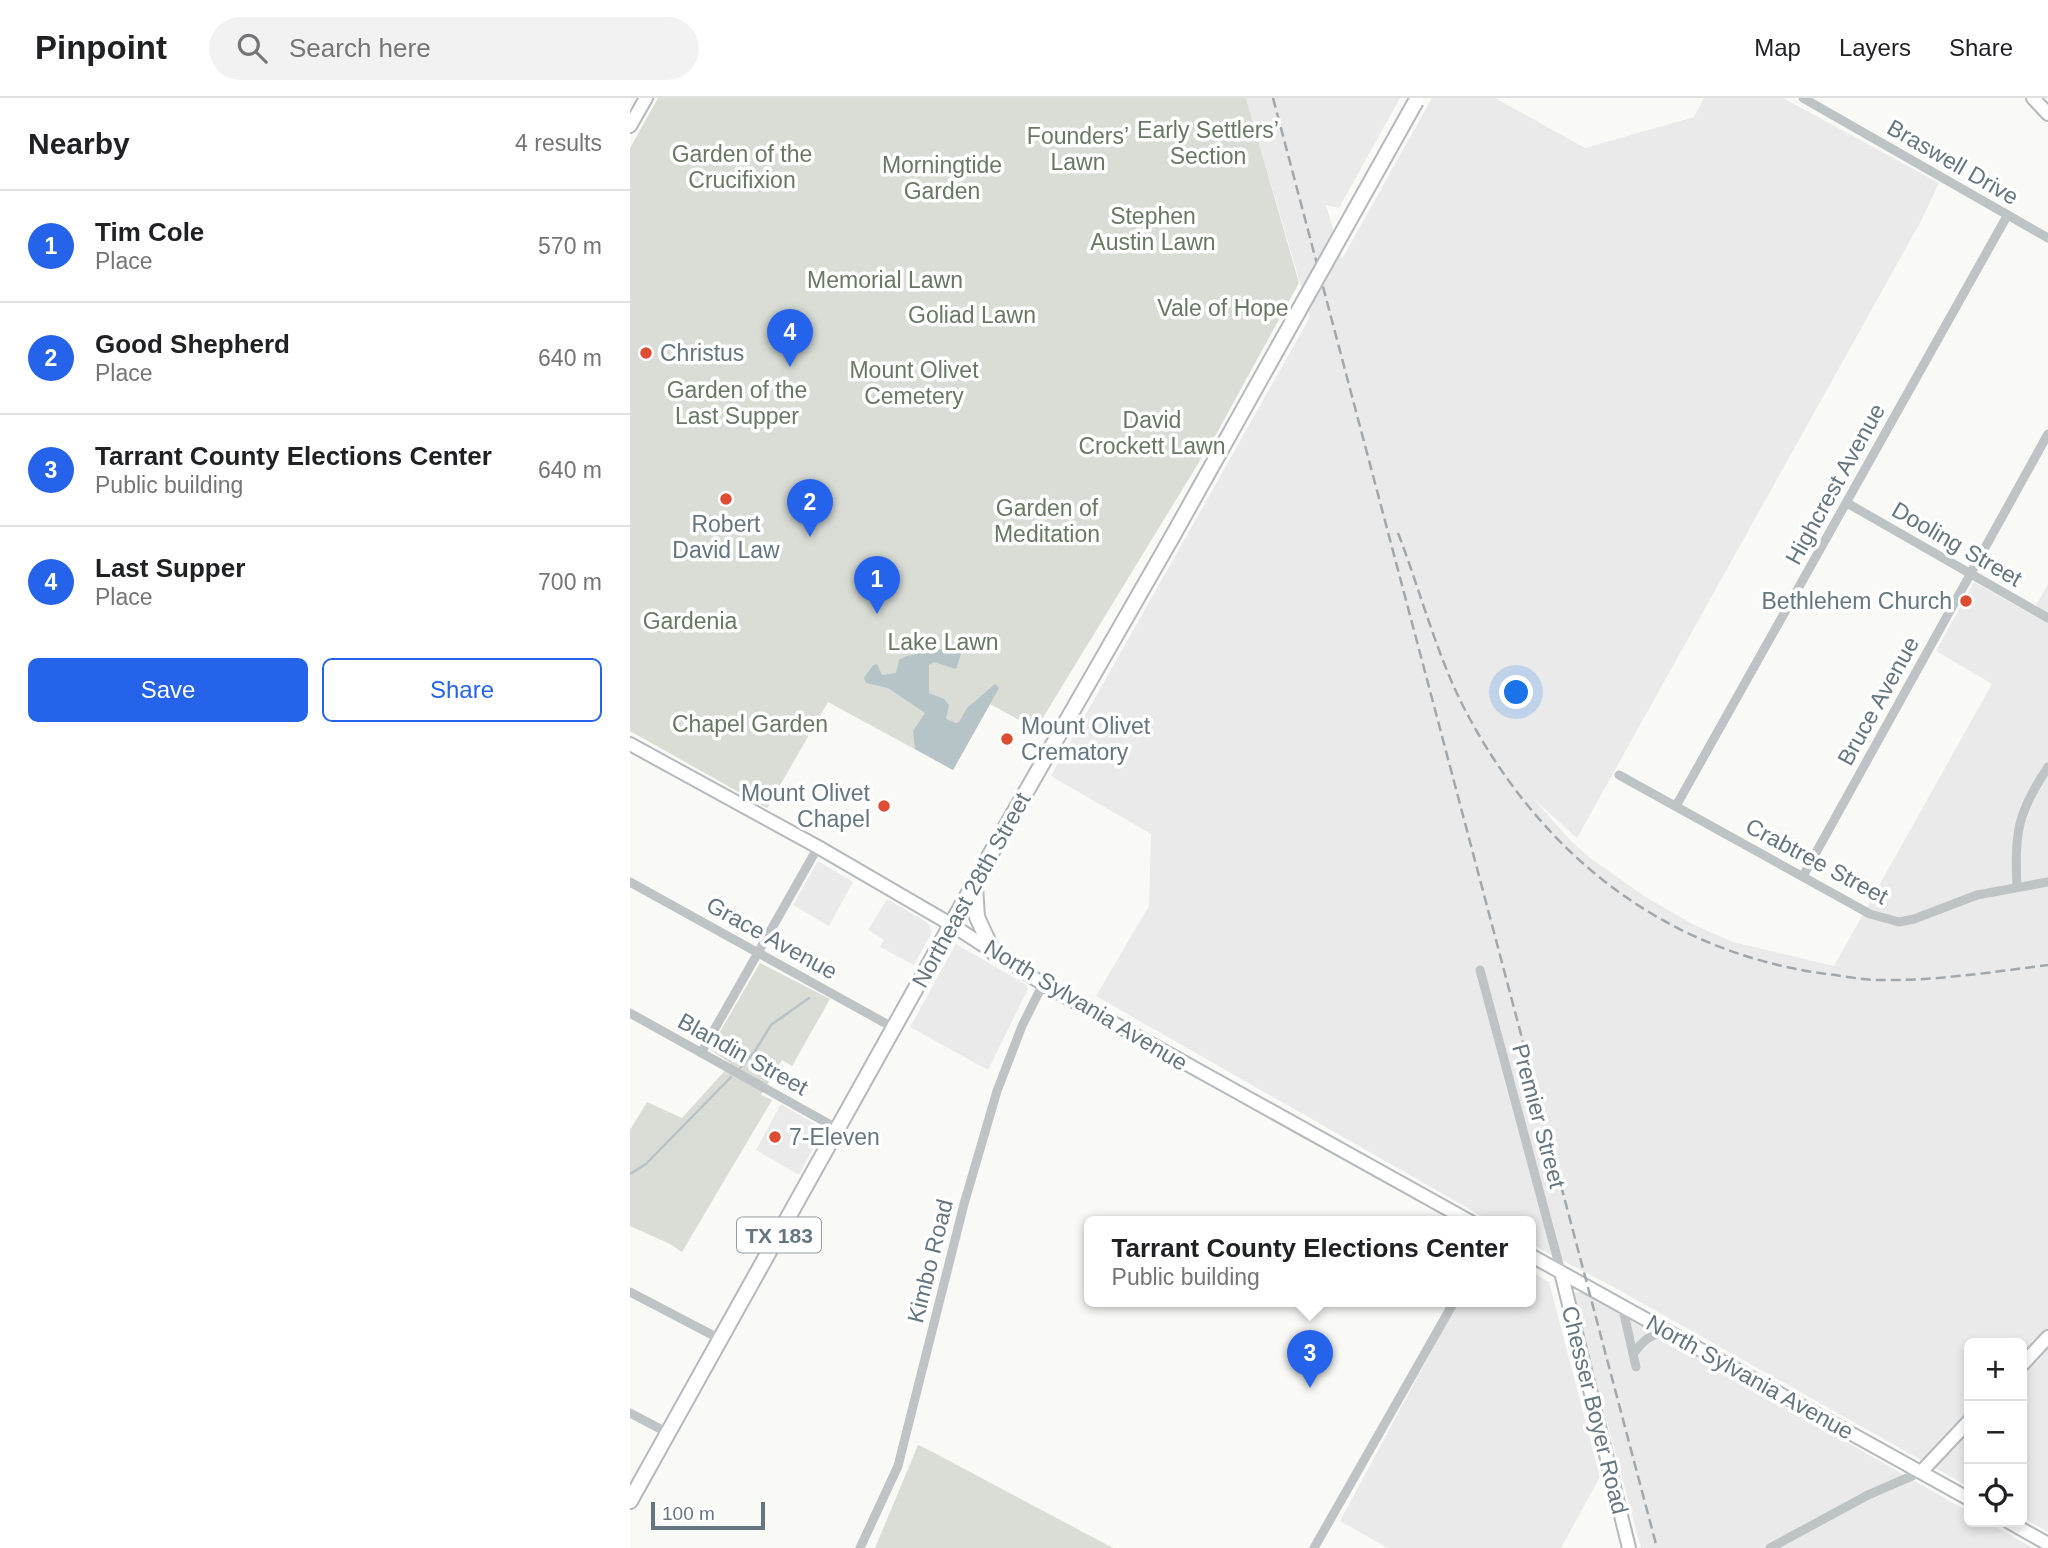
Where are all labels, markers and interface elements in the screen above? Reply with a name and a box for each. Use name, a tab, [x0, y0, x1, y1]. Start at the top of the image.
search box	[209, 17, 699, 80]
text: Pinpoint	[35, 29, 167, 66]
icon: search	[233, 29, 271, 67]
text: Search here	[289, 33, 431, 63]
text: Map	[1754, 34, 1801, 61]
text: Layers	[1839, 34, 1911, 61]
text: Share	[1949, 34, 2013, 61]
street label: Braswell Drive	[1883, 114, 2023, 210]
park label: Early Settlers’ Section	[1137, 117, 1279, 169]
park label: Founders’ Lawn	[1027, 123, 1129, 175]
text: Nearby	[28, 127, 130, 160]
text: 4 results	[515, 130, 602, 156]
park label: Garden of the Crucifixion	[672, 141, 812, 193]
park label: Morningtide Garden	[882, 152, 1002, 204]
park label: Stephen Austin Lawn	[1090, 203, 1216, 255]
text: Tim Cole	[95, 217, 204, 247]
text: 1	[45, 233, 57, 259]
text: 570 m	[538, 233, 602, 259]
text: Place	[95, 248, 153, 274]
park label: Memorial Lawn	[807, 267, 963, 293]
park label: Vale of Hope	[1157, 295, 1289, 321]
park label: Goliad Lawn	[908, 302, 1036, 328]
pin: 4	[767, 309, 813, 367]
text: Good Shepherd	[95, 329, 290, 359]
place label: Christus	[660, 340, 744, 366]
text: 2	[45, 345, 57, 371]
text: 640 m	[538, 345, 602, 371]
marker: Christus	[638, 345, 654, 361]
park label: Mount Olivet Cemetery	[849, 357, 979, 409]
text: Place	[95, 360, 153, 386]
park label: Garden of the Last Supper	[667, 377, 807, 429]
street label: Highcrest Avenue	[1780, 399, 1890, 569]
park label: David Crockett Lawn	[1078, 407, 1226, 459]
text: Tarrant County Elections Center	[95, 441, 492, 471]
text: 3	[45, 457, 57, 483]
text: 640 m	[538, 457, 602, 483]
text: Public building	[95, 472, 243, 498]
pin: 2	[787, 479, 833, 537]
marker: Robert David Law	[718, 491, 734, 507]
park label: Garden of Meditation	[994, 495, 1100, 547]
street label: Dooling Street	[1887, 496, 2027, 592]
place label: Robert David Law	[672, 511, 780, 563]
text: Last Supper	[95, 553, 245, 583]
pin: 1	[854, 556, 900, 614]
text: 4	[45, 569, 57, 595]
text: 700 m	[538, 569, 602, 595]
text: Place	[95, 584, 153, 610]
place label: Bethlehem Church	[1762, 588, 1952, 614]
marker: Bethlehem Church	[1958, 593, 1974, 609]
park label: Gardenia	[643, 608, 738, 634]
park label: Lake Lawn	[887, 629, 999, 655]
street label: Bruce Avenue	[1832, 632, 1924, 770]
button: Save	[28, 658, 308, 722]
button: Share	[322, 658, 602, 722]
your location	[1499, 675, 1533, 709]
park label: Chapel Garden	[672, 711, 828, 737]
place label: Mount Olivet Crematory	[1021, 713, 1151, 765]
marker: Mount Olivet Crematory	[999, 731, 1015, 747]
place label: Mount Olivet Chapel	[741, 780, 871, 832]
street label: Northeast 28th Street	[907, 788, 1036, 992]
marker: Mount Olivet Chapel	[876, 798, 892, 814]
street label: Crabtree Street	[1741, 813, 1893, 910]
street label: Grace Avenue	[702, 891, 842, 985]
street label: North Sylvania Avenue	[980, 934, 1192, 1076]
street label: Blandin Street	[674, 1008, 813, 1101]
street label: Premier Street	[1507, 1041, 1571, 1192]
place label: 7-Eleven	[789, 1124, 880, 1150]
marker: 7-Eleven	[767, 1129, 783, 1145]
street label: Kimbo Road	[902, 1196, 958, 1326]
popup	[1084, 1216, 1536, 1307]
road number: TX 183	[737, 1218, 821, 1252]
text: Tarrant County Elections Center	[1112, 1233, 1508, 1263]
text: Public building	[1112, 1264, 1260, 1290]
street label: Chesser Boyer Road	[1557, 1303, 1633, 1517]
street label: North Sylvania Avenue	[1642, 1309, 1858, 1445]
pin: 3	[1287, 1330, 1333, 1388]
map controls	[1964, 1338, 2027, 1527]
button: +	[1964, 1338, 2027, 1401]
button: −	[1964, 1401, 2027, 1464]
button: locate	[1964, 1464, 2027, 1527]
scale bar	[651, 1499, 765, 1531]
text: 100 m	[662, 1503, 715, 1524]

